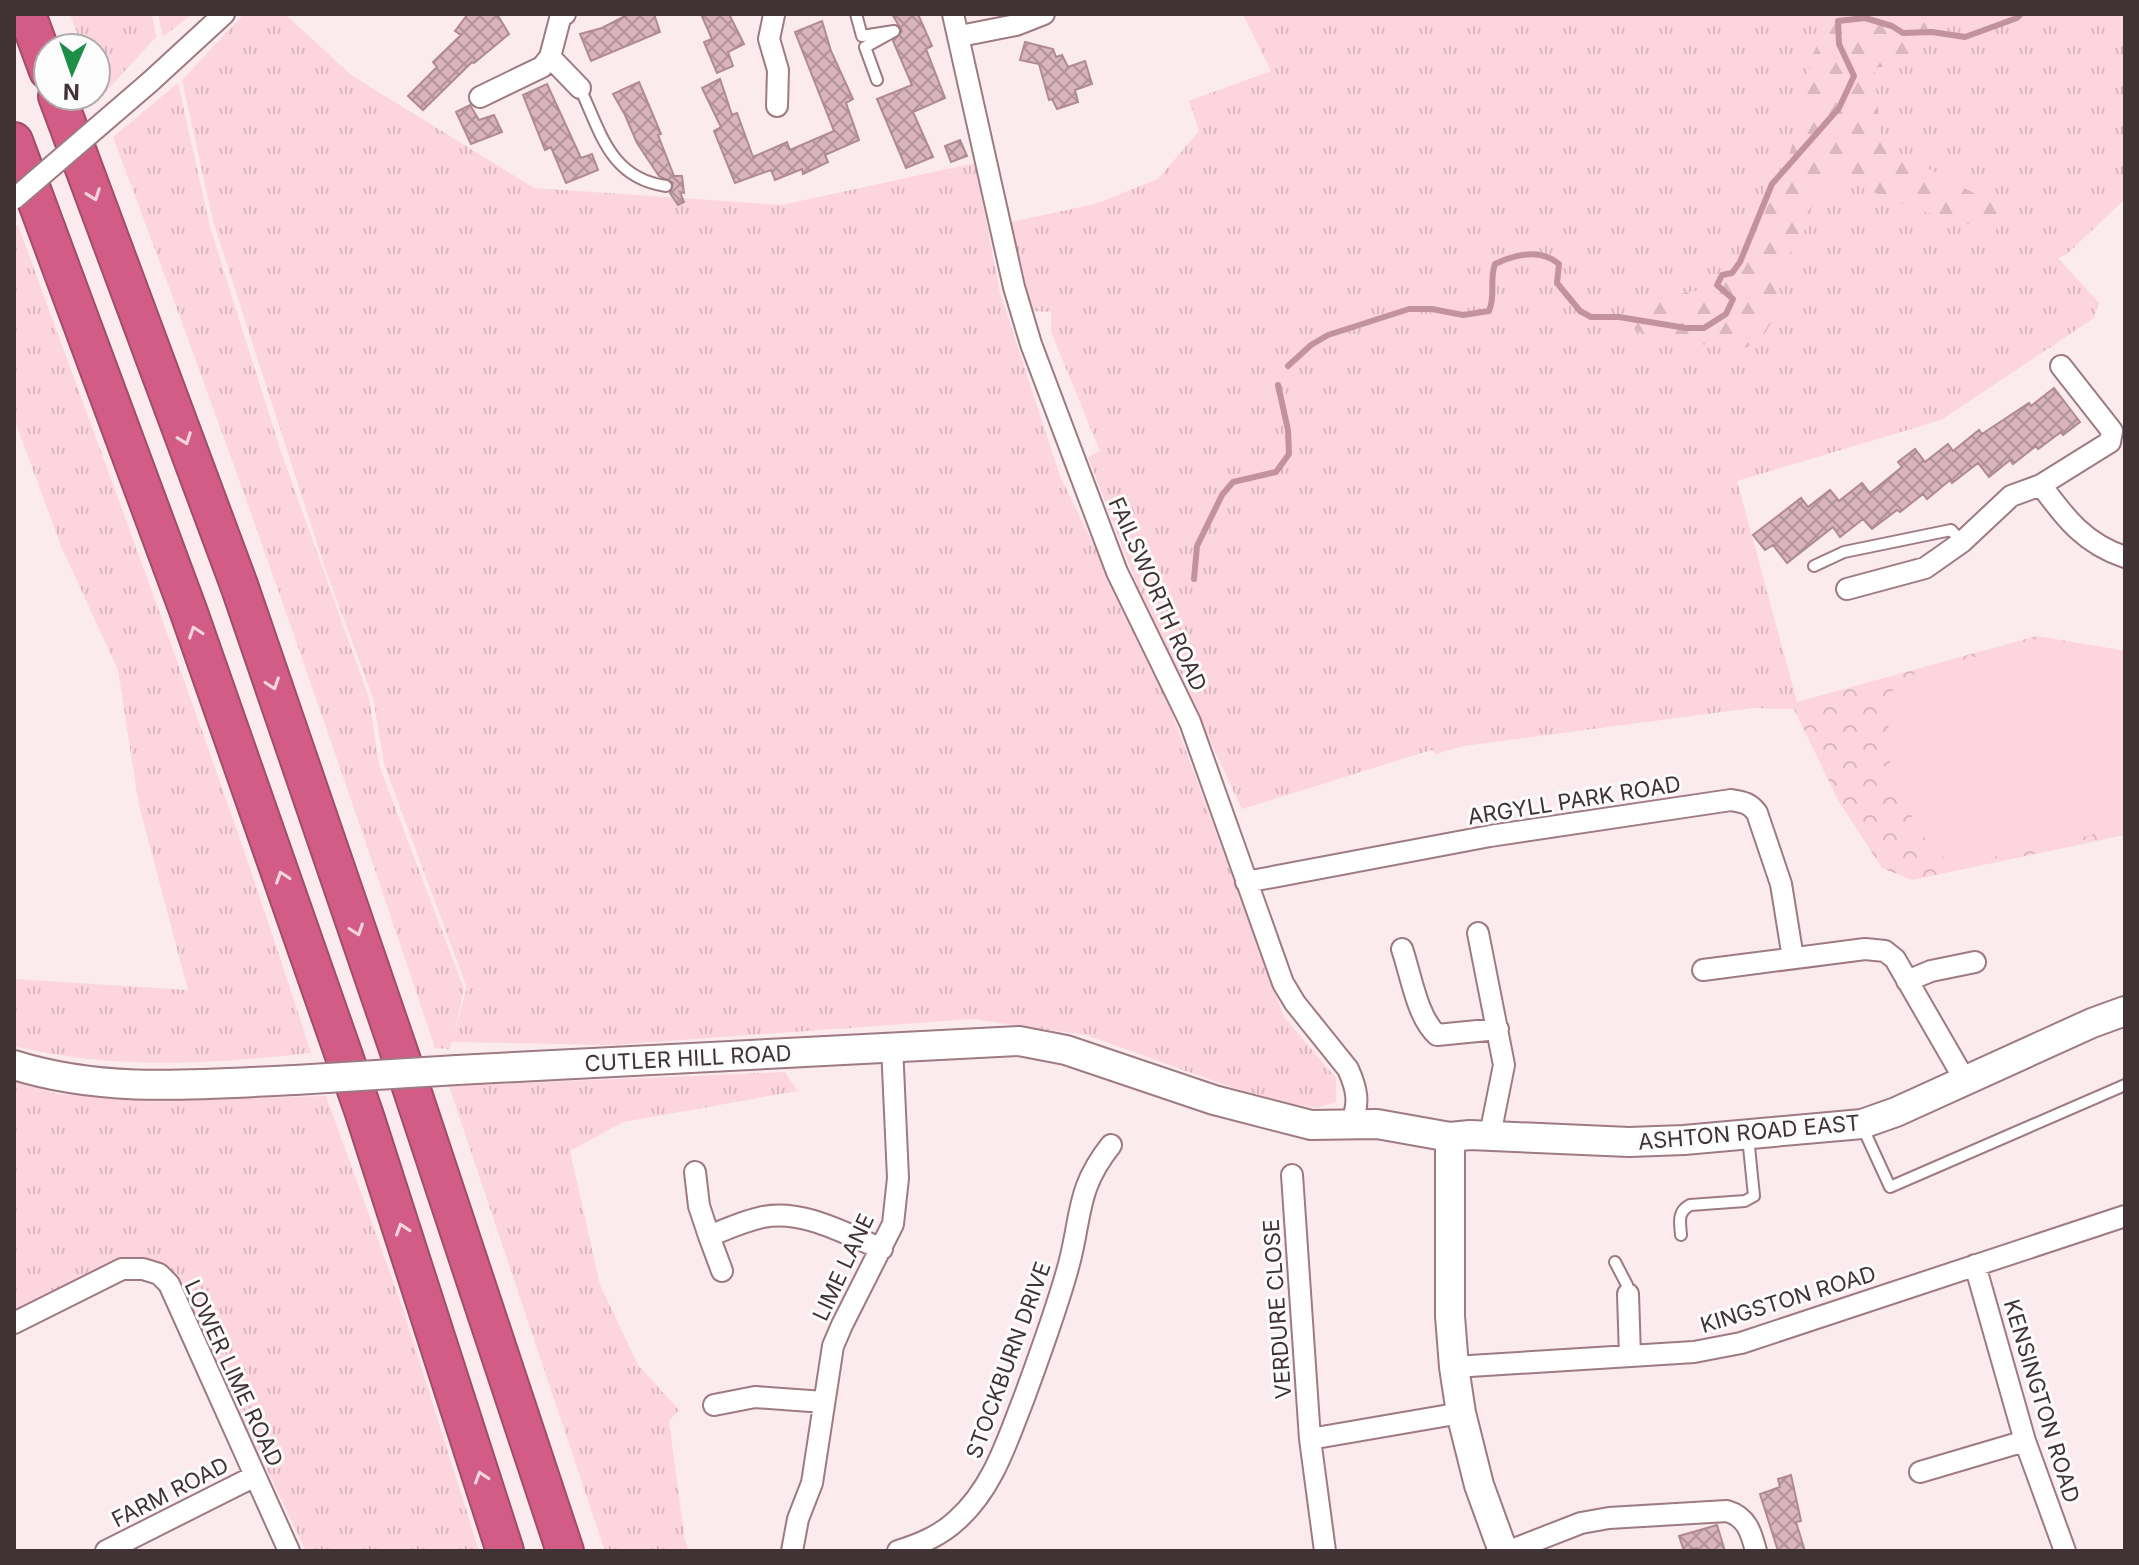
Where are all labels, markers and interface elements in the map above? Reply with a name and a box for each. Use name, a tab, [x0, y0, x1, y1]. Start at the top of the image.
north arrow	[32, 32, 112, 112]
text: N	[62, 79, 80, 105]
one-way arrow	[84, 187, 101, 201]
one-way arrow	[175, 431, 192, 445]
street label: FAILSWORTH ROAD	[1104, 493, 1212, 695]
one-way arrow	[189, 626, 205, 640]
one-way arrow	[263, 676, 280, 690]
street label: ARGYLL PARK ROAD	[1466, 770, 1682, 830]
one-way arrow	[275, 871, 291, 885]
one-way arrow	[348, 922, 364, 936]
street label: CUTLER HILL ROAD	[584, 1040, 792, 1076]
street label: ASHTON ROAD EAST	[1637, 1109, 1861, 1155]
street label: LIME LANE	[807, 1209, 879, 1325]
street label: VERDURE CLOSE	[1258, 1218, 1296, 1400]
one-way arrow	[395, 1223, 411, 1237]
street label: STOCKBURN DRIVE	[960, 1258, 1056, 1462]
street label: KINGSTON ROAD	[1697, 1260, 1879, 1338]
street label: LOWER LIME ROAD	[179, 1276, 289, 1470]
street label: KENSINGTON ROAD	[1999, 1296, 2085, 1506]
street label: FARM ROAD	[107, 1451, 233, 1533]
one-way arrow	[475, 1470, 491, 1484]

